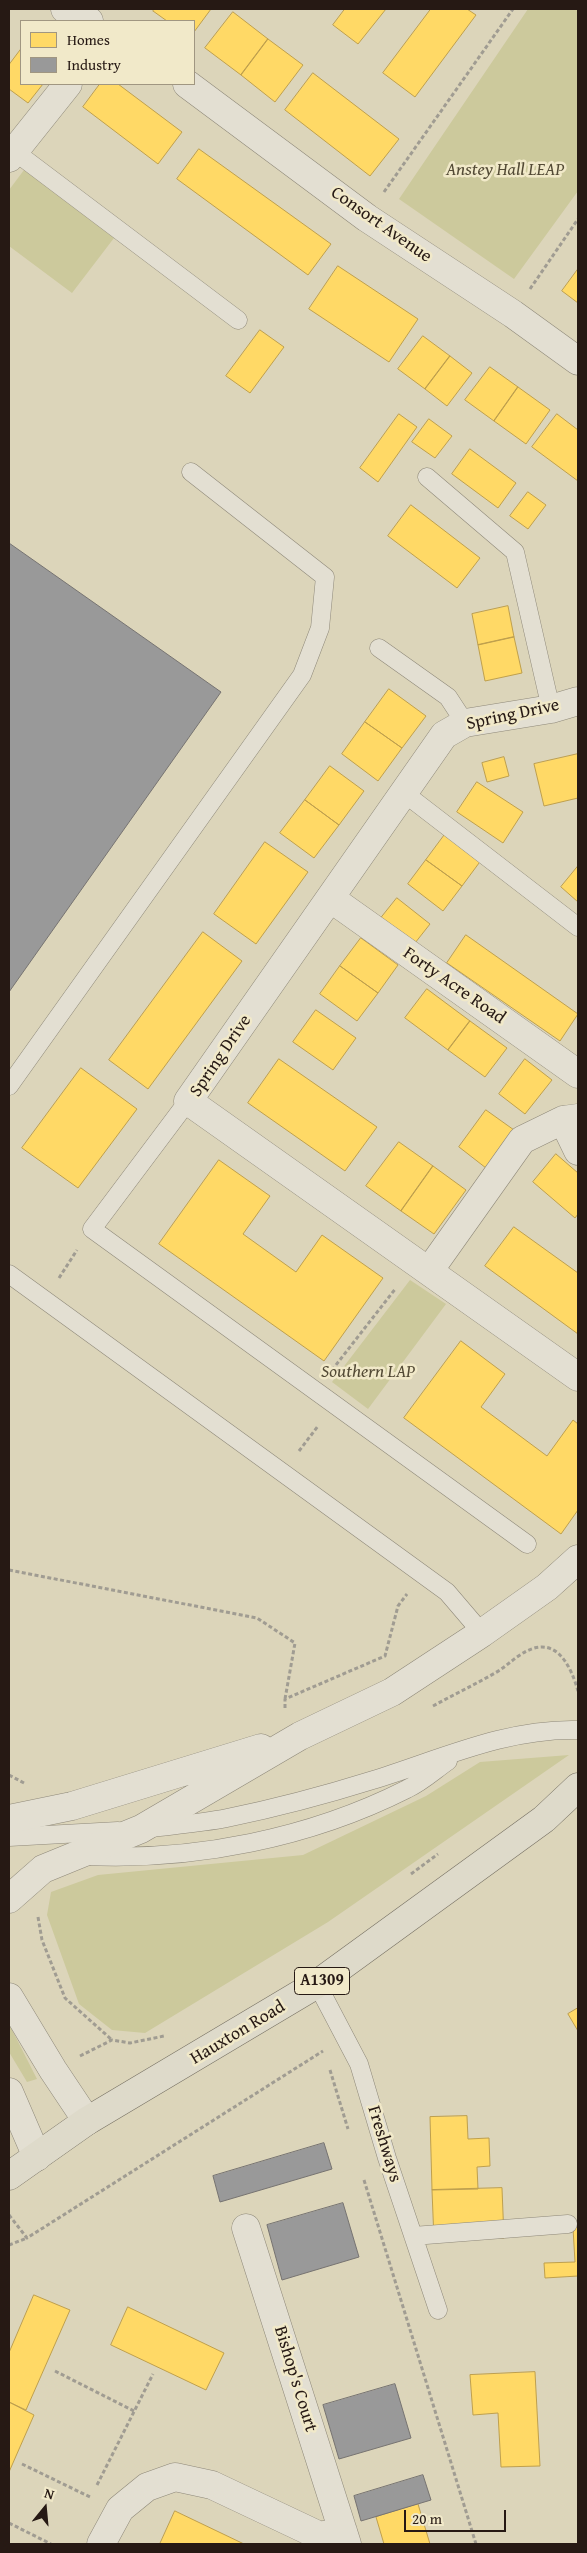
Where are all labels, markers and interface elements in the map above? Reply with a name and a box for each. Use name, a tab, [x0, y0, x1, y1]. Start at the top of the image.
legend	[20, 20, 195, 85]
text: Homes	[67, 29, 110, 50]
text: Industry	[67, 54, 121, 75]
park label: Anstey Hall LEAP	[446, 159, 564, 181]
street label: Consort Avenue	[326, 182, 436, 268]
street label: Spring Drive	[465, 695, 561, 735]
street label: Forty Acre Road	[399, 943, 509, 1029]
street label: Spring Drive	[186, 1011, 256, 1101]
park label: Southern LAP	[321, 1361, 415, 1383]
road number: A1309	[294, 1968, 350, 1994]
street label: Hauxton Road	[187, 1996, 289, 2070]
street label: Freshways	[362, 2103, 406, 2185]
street label: Bishop's Court	[269, 2323, 321, 2435]
north arrow	[20, 2483, 70, 2533]
text: N	[42, 2483, 57, 2505]
scale bar	[407, 2500, 510, 2532]
text: 20 m	[412, 2508, 442, 2529]

